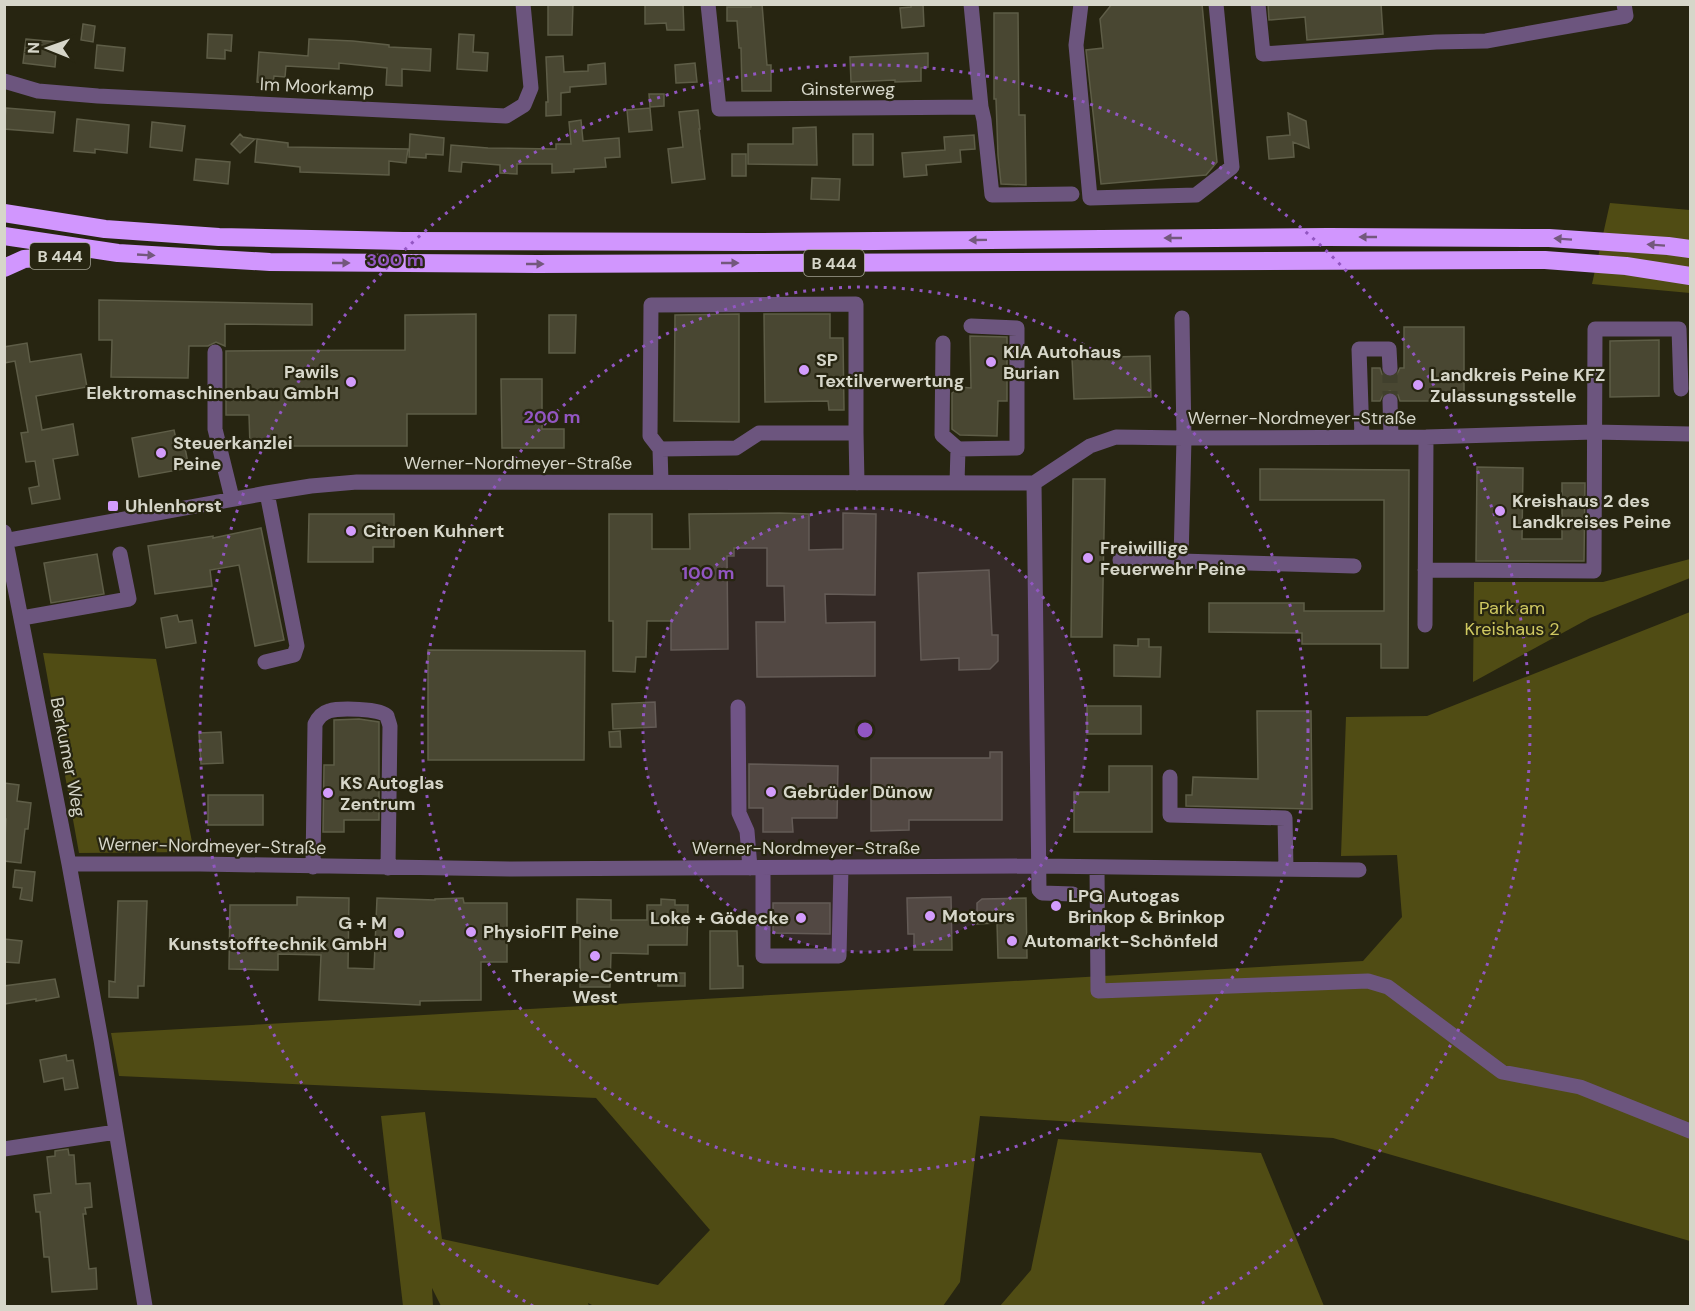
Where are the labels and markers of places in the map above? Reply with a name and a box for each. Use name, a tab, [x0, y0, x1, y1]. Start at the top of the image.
place label: KIA Autohaus Burian	[1003, 340, 1121, 385]
place label: SP Textilverwertung	[816, 348, 964, 393]
marker: KIA Autohaus Burian	[984, 355, 998, 369]
place label: Pawils Elektromaschinenbau GmbH	[86, 360, 339, 405]
marker: SP Textilverwertung	[797, 363, 811, 377]
place label: Landkreis Peine KFZ Zulassungsstelle	[1430, 363, 1605, 408]
marker: Pawils Elektromaschinenbau GmbH	[344, 375, 358, 389]
marker: Landkreis Peine KFZ Zulassungsstelle	[1411, 378, 1425, 392]
place label: Steuerkanzlei Peine	[173, 431, 293, 476]
marker: Steuerkanzlei Peine	[154, 446, 168, 460]
place label: Kreishaus 2 des Landkreises Peine	[1512, 489, 1672, 534]
place label: Uhlenhorst	[125, 494, 222, 518]
marker: Uhlenhorst	[106, 499, 120, 513]
marker: Kreishaus 2 des Landkreises Peine	[1493, 504, 1507, 518]
place label: Citroen Kuhnert	[363, 519, 504, 543]
marker: Citroen Kuhnert	[344, 524, 358, 538]
place label: Freiwillige Feuerwehr Peine	[1100, 536, 1246, 581]
marker: Freiwillige Feuerwehr Peine	[1081, 551, 1095, 565]
centre of rings	[855, 720, 875, 740]
place label: KS Autoglas Zentrum	[340, 771, 444, 816]
place label: Gebrüder Dünow	[783, 780, 933, 804]
marker: Gebrüder Dünow	[764, 785, 778, 799]
marker: KS Autoglas Zentrum	[321, 786, 335, 800]
place label: LPG Autogas Brinkop & Brinkop	[1068, 884, 1225, 929]
marker: LPG Autogas Brinkop & Brinkop	[1049, 899, 1063, 913]
place label: Motours	[942, 904, 1015, 928]
place label: Loke + Gödecke	[650, 906, 789, 930]
marker: Motours	[923, 909, 937, 923]
place label: G + M Kunststofftechnik GmbH	[168, 911, 387, 956]
marker: Loke + Gödecke	[794, 911, 808, 925]
place label: PhysioFIT Peine	[483, 920, 619, 944]
marker: PhysioFIT Peine	[464, 925, 478, 939]
marker: G + M Kunststofftechnik GmbH	[392, 926, 406, 940]
place label: Automarkt-Schönfeld	[1024, 929, 1218, 953]
marker: Automarkt-Schönfeld	[1005, 934, 1019, 948]
marker: Therapie-Centrum West	[588, 949, 602, 963]
place label: Therapie-Centrum West	[512, 964, 678, 1009]

